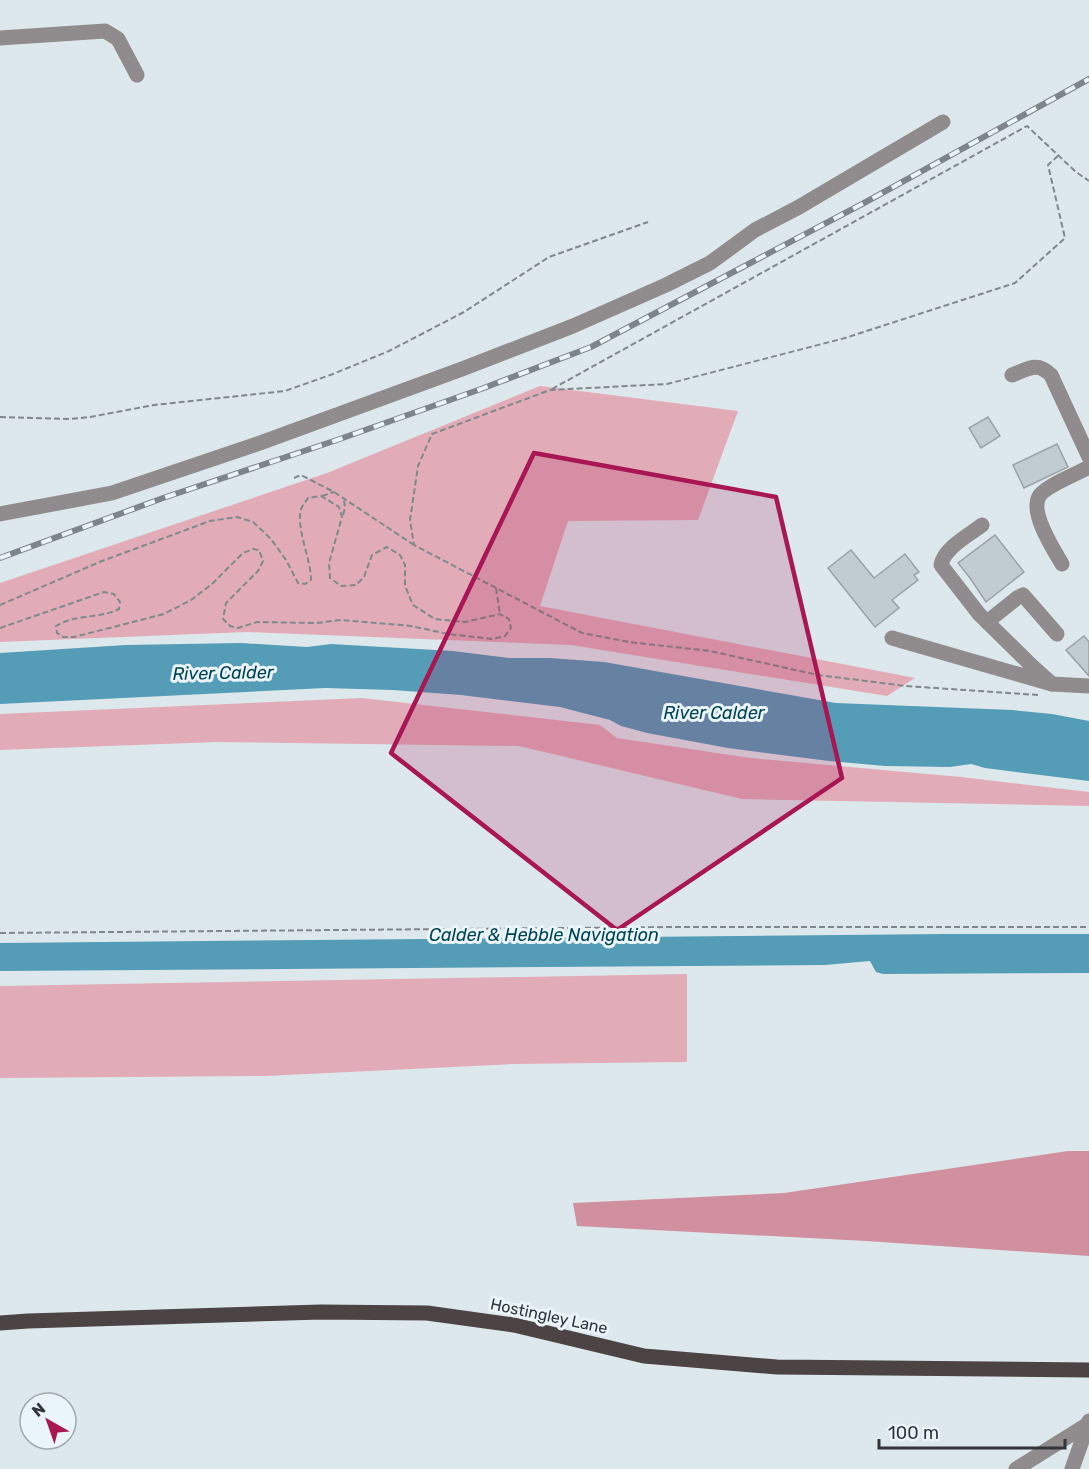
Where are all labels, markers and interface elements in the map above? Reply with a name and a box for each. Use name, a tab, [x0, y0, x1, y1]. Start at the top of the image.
water label: River Calder	[172, 661, 275, 685]
water label: River Calder	[663, 702, 766, 724]
water label: Calder & Hebble Navigation	[429, 924, 659, 946]
street label: Hostingley Lane	[489, 1294, 609, 1338]
north arrow	[18, 1391, 78, 1451]
text: N	[28, 1399, 49, 1421]
scale bar	[879, 1412, 1065, 1450]
text: 100 m	[888, 1422, 939, 1444]

